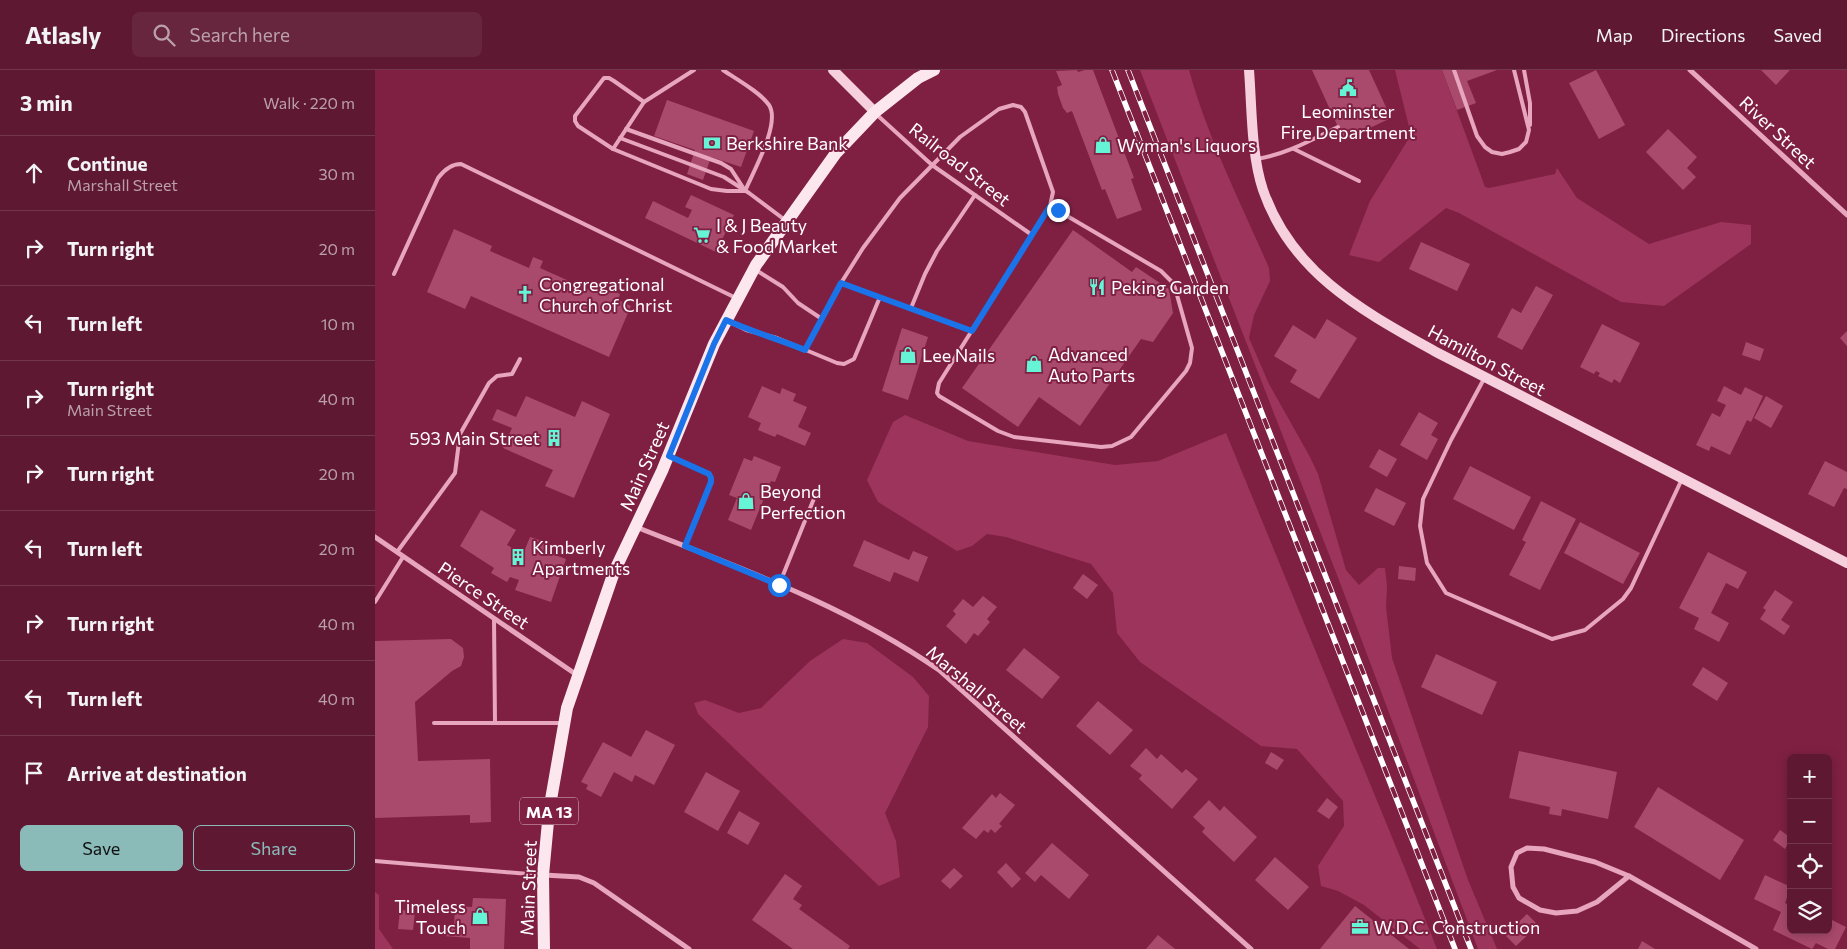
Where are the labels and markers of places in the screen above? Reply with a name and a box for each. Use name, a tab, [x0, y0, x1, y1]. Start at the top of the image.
public building icon: Leominster Fire Department	[1338, 78, 1358, 98]
place label: Leominster Fire Department	[1280, 100, 1416, 143]
place label: Berkshire Bank	[726, 132, 848, 154]
bank icon: Berkshire Bank	[702, 133, 722, 153]
place label: Wyman's Liquors	[1117, 134, 1256, 156]
shop icon: Wyman's Liquors	[1093, 135, 1113, 155]
place label: I & J Beauty & Food Market	[716, 214, 838, 257]
supermarket icon: I & J Beauty & Food Market	[692, 225, 712, 245]
place label: Congregational Church of Christ	[539, 273, 672, 316]
place label: Peking Garden	[1111, 276, 1229, 298]
restaurant icon: Peking Garden	[1087, 277, 1107, 297]
church icon: Congregational Church of Christ	[515, 284, 535, 304]
place label: Advanced Auto Parts	[1048, 343, 1135, 386]
place label: Lee Nails	[922, 344, 995, 366]
shop icon: Lee Nails	[898, 345, 918, 365]
shop icon: Advanced Auto Parts	[1024, 354, 1044, 374]
place label: 593 Main Street	[409, 427, 540, 449]
building icon: 593 Main Street	[544, 428, 564, 448]
place label: Beyond Perfection	[760, 480, 846, 523]
shop icon: Beyond Perfection	[736, 491, 756, 511]
place label: Kimberly Apartments	[532, 536, 630, 579]
building icon: Kimberly Apartments	[508, 547, 528, 567]
place label: Timeless Touch	[394, 895, 466, 938]
shop icon: Timeless Touch	[470, 906, 490, 926]
place label: W.D.C. Construction	[1374, 916, 1540, 938]
office icon: W.D.C. Construction	[1350, 917, 1370, 937]

